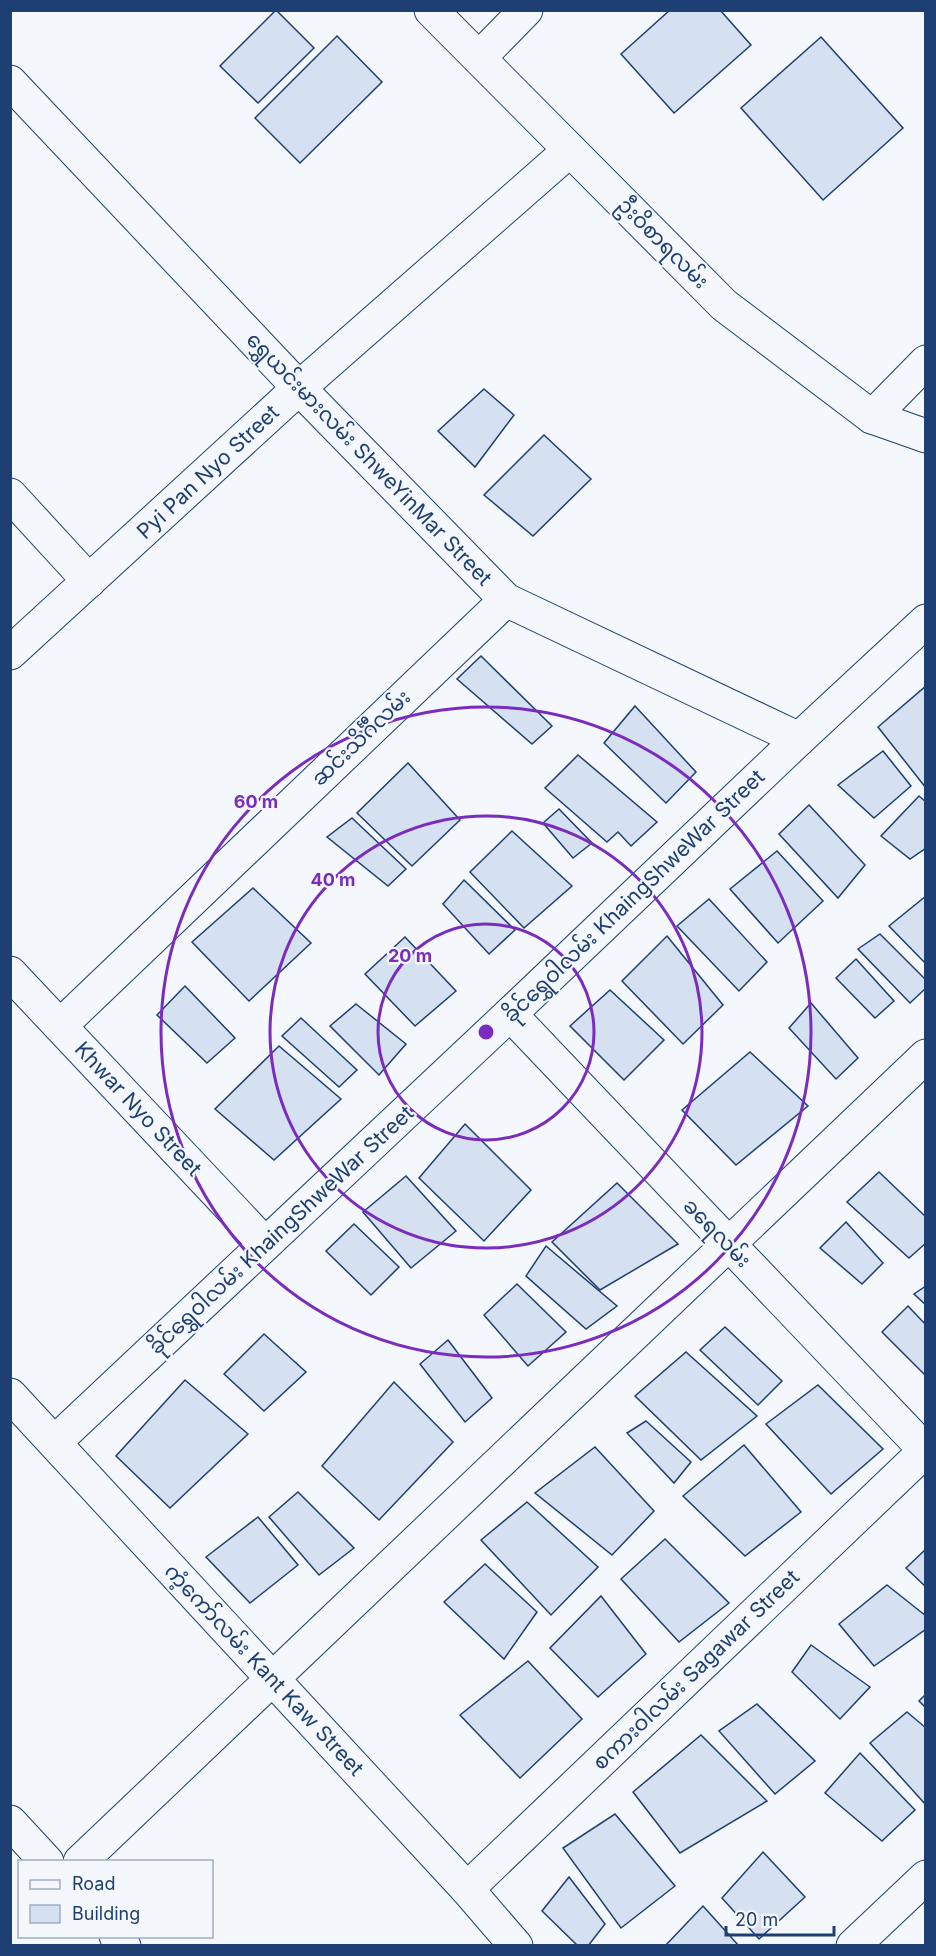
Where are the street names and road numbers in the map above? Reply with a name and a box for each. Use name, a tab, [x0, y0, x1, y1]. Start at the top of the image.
street label: ဦးဝိစာရလမ်း	[609, 190, 716, 297]
street label: ရွှေယင်းမားလမ်း ShweYinMar Street	[238, 325, 499, 594]
street label: Pyi Pan Nyo Street	[132, 399, 284, 544]
street label: ဆင်းသိင်္ဂီလမ်း	[304, 682, 415, 791]
street label: ခိုင်ရွှေဝါလမ်း KhaingShweWar Street	[496, 762, 773, 1031]
street label: Khwar Nyo Street	[70, 1036, 207, 1181]
street label: ခိုင်ရွှေဝါလမ်း KhaingShweWar Street	[141, 1098, 422, 1363]
street label: ခရေလမ်း	[675, 1191, 759, 1276]
street label: ကံ့ကော်လမ်း Kant Kaw Street	[158, 1557, 371, 1783]
street label: စကားဝါလမ်း Sagawar Street	[585, 1562, 804, 1775]

